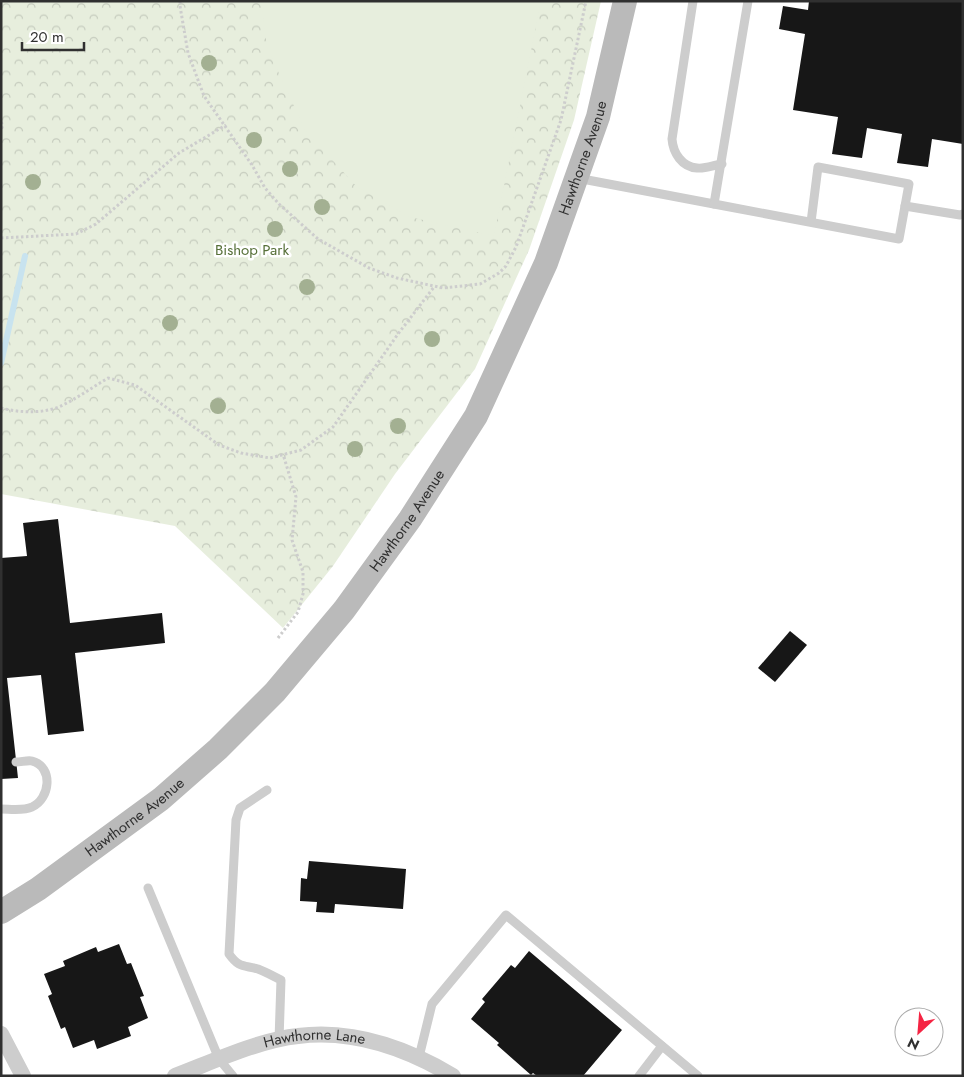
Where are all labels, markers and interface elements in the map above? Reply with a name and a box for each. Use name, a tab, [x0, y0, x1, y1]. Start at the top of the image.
scale bar	[22, 20, 85, 52]
text: 20 m	[30, 26, 64, 48]
street label: Hawthorne Avenue	[553, 98, 612, 218]
park label: Bishop Park	[215, 239, 289, 261]
street label: Hawthorne Avenue	[364, 465, 450, 576]
street label: Hawthorne Avenue	[80, 772, 189, 862]
north arrow	[894, 1007, 944, 1057]
street label: Hawthorne Lane	[261, 1024, 368, 1054]
text: N	[904, 1032, 923, 1055]

